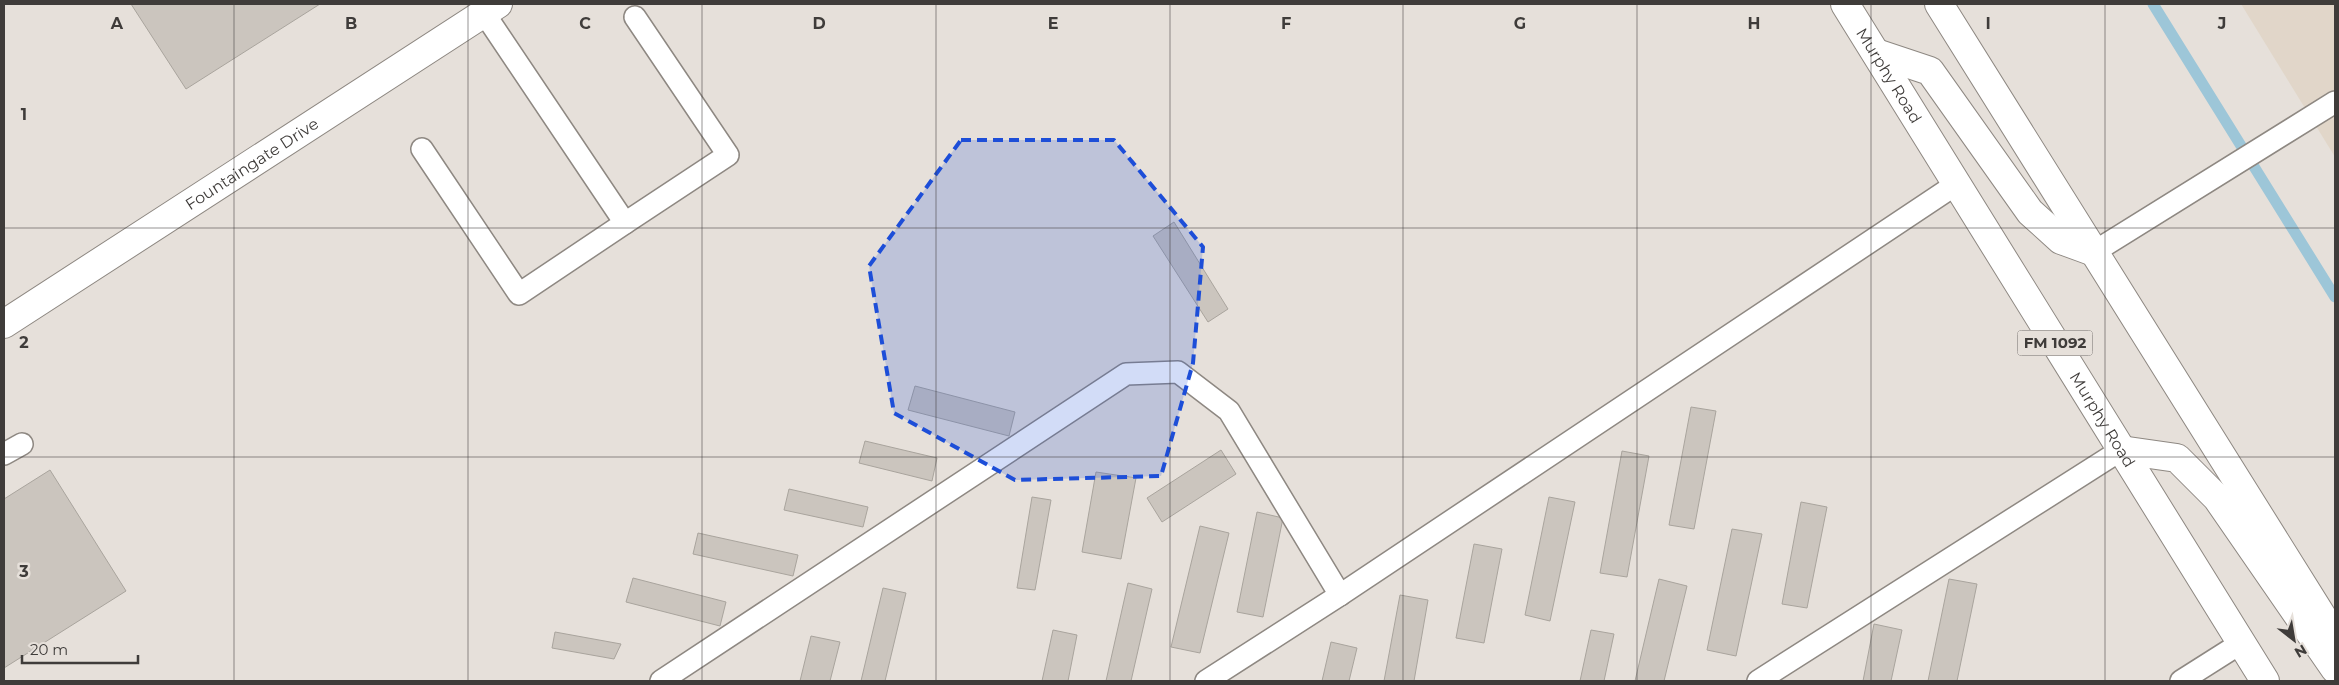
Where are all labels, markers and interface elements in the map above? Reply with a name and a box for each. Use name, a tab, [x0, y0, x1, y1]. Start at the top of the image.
text: A	[110, 14, 124, 33]
text: B	[345, 14, 357, 33]
text: C	[579, 14, 591, 33]
text: D	[812, 14, 826, 33]
text: E	[1048, 14, 1058, 33]
text: F	[1281, 14, 1291, 33]
text: G	[1514, 14, 1526, 33]
text: H	[1748, 14, 1760, 33]
text: I	[1985, 14, 1991, 33]
text: J	[2217, 14, 2226, 33]
street label: Murphy Road	[1852, 25, 1926, 127]
text: 1	[21, 105, 27, 124]
street label: Fountaingate Drive	[182, 114, 322, 214]
road number: FM 1092	[2018, 330, 2092, 356]
text: 2	[19, 333, 29, 352]
street label: Murphy Road	[2066, 369, 2139, 471]
text: 3	[18, 562, 29, 581]
north arrow	[2269, 615, 2319, 665]
scale bar	[22, 632, 139, 664]
text: 20 m	[30, 640, 68, 659]
text: N	[2291, 641, 2310, 662]

